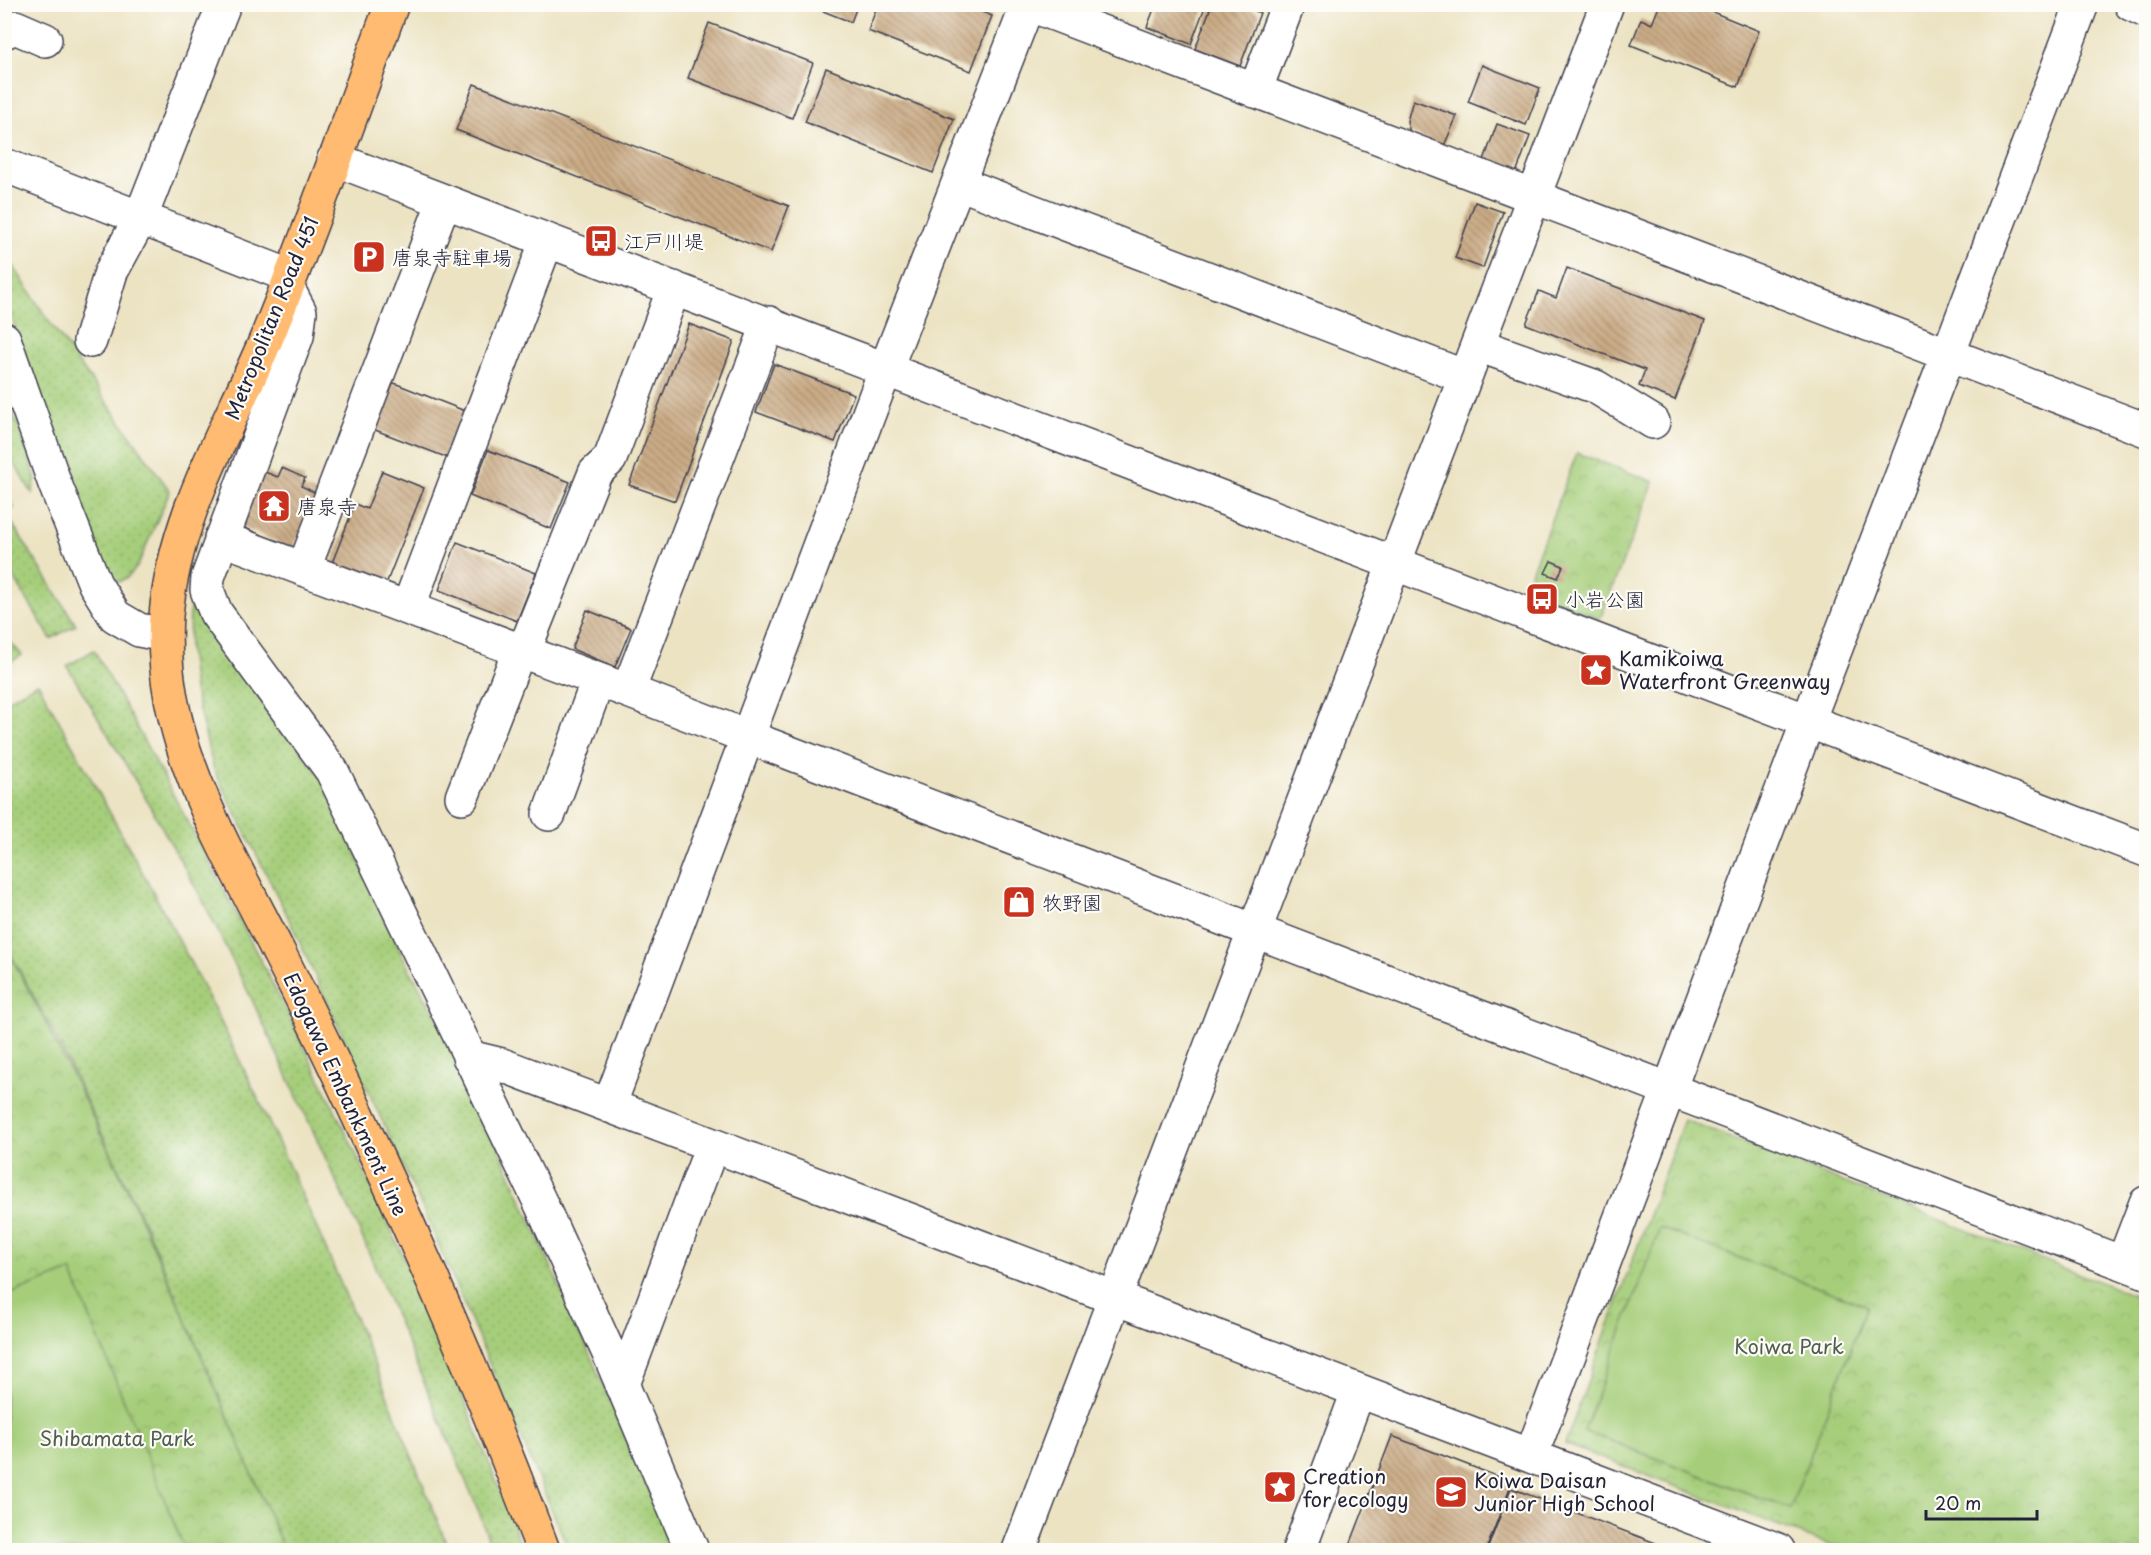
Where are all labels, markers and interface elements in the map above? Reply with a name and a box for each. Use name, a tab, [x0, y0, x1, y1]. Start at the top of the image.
street label: Metropolitan Road 451	[216, 212, 326, 424]
bus stop icon: 江戸川堤	[583, 223, 619, 259]
place label: 江戸川堤	[624, 226, 704, 256]
parking icon: 唐泉寺駐車場	[351, 239, 387, 275]
place label: 唐泉寺駐車場	[392, 242, 512, 272]
temple icon: 唐泉寺	[256, 488, 292, 524]
place label: 唐泉寺	[297, 491, 357, 521]
bus stop icon: 小岩公園	[1524, 581, 1560, 617]
place label: 小岩公園	[1565, 584, 1645, 614]
place label: Kamikoiwa Waterfront Greenway	[1619, 643, 1830, 696]
place icon: Kamikoiwa Waterfront Greenway	[1578, 652, 1614, 688]
shop icon: 牧野園	[1001, 884, 1037, 920]
place label: 牧野園	[1042, 887, 1102, 917]
street label: Edogawa Embankment Line	[276, 967, 416, 1221]
park label: Koiwa Park	[1734, 1331, 1844, 1361]
park label: Shibamata Park	[39, 1423, 195, 1453]
place label: Creation for ecology	[1303, 1461, 1408, 1514]
place label: Koiwa Daisan Junior High School	[1474, 1465, 1655, 1518]
place icon: Creation for ecology	[1262, 1469, 1298, 1505]
school or university icon: Koiwa Daisan Junior High School	[1433, 1474, 1469, 1510]
scale bar	[1926, 1483, 2037, 1521]
text: 20 m	[1935, 1489, 1981, 1516]

